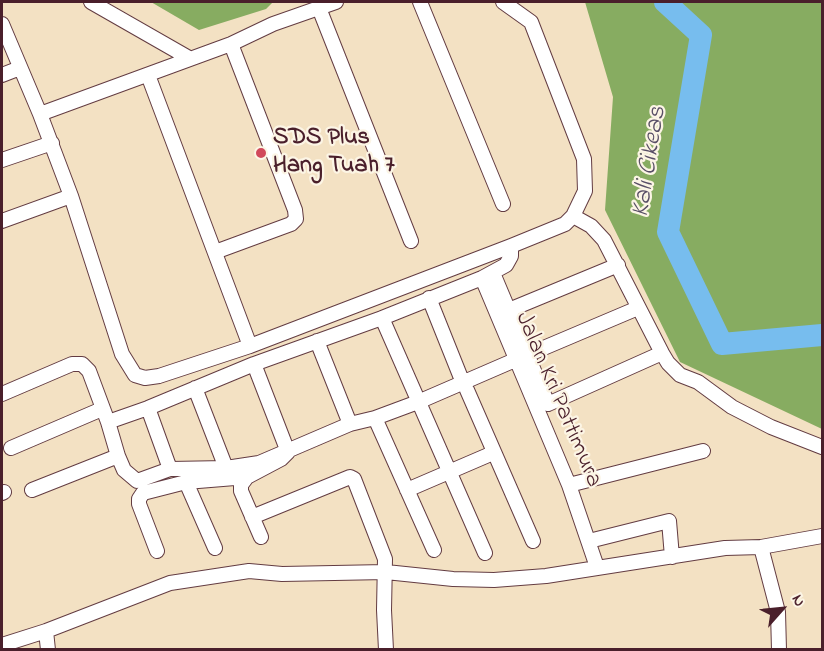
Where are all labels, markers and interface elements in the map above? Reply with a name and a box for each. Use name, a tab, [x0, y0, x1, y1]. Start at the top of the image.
water label: Kali Cikeas	[627, 105, 675, 219]
place label: SDS Plus Hang Tuah 7	[273, 125, 395, 181]
marker: SDS Plus Hang Tuah 7	[254, 146, 268, 160]
street label: Jalan Kri Pattimura	[507, 308, 607, 492]
north arrow	[752, 579, 812, 639]
text: N	[785, 591, 811, 611]

